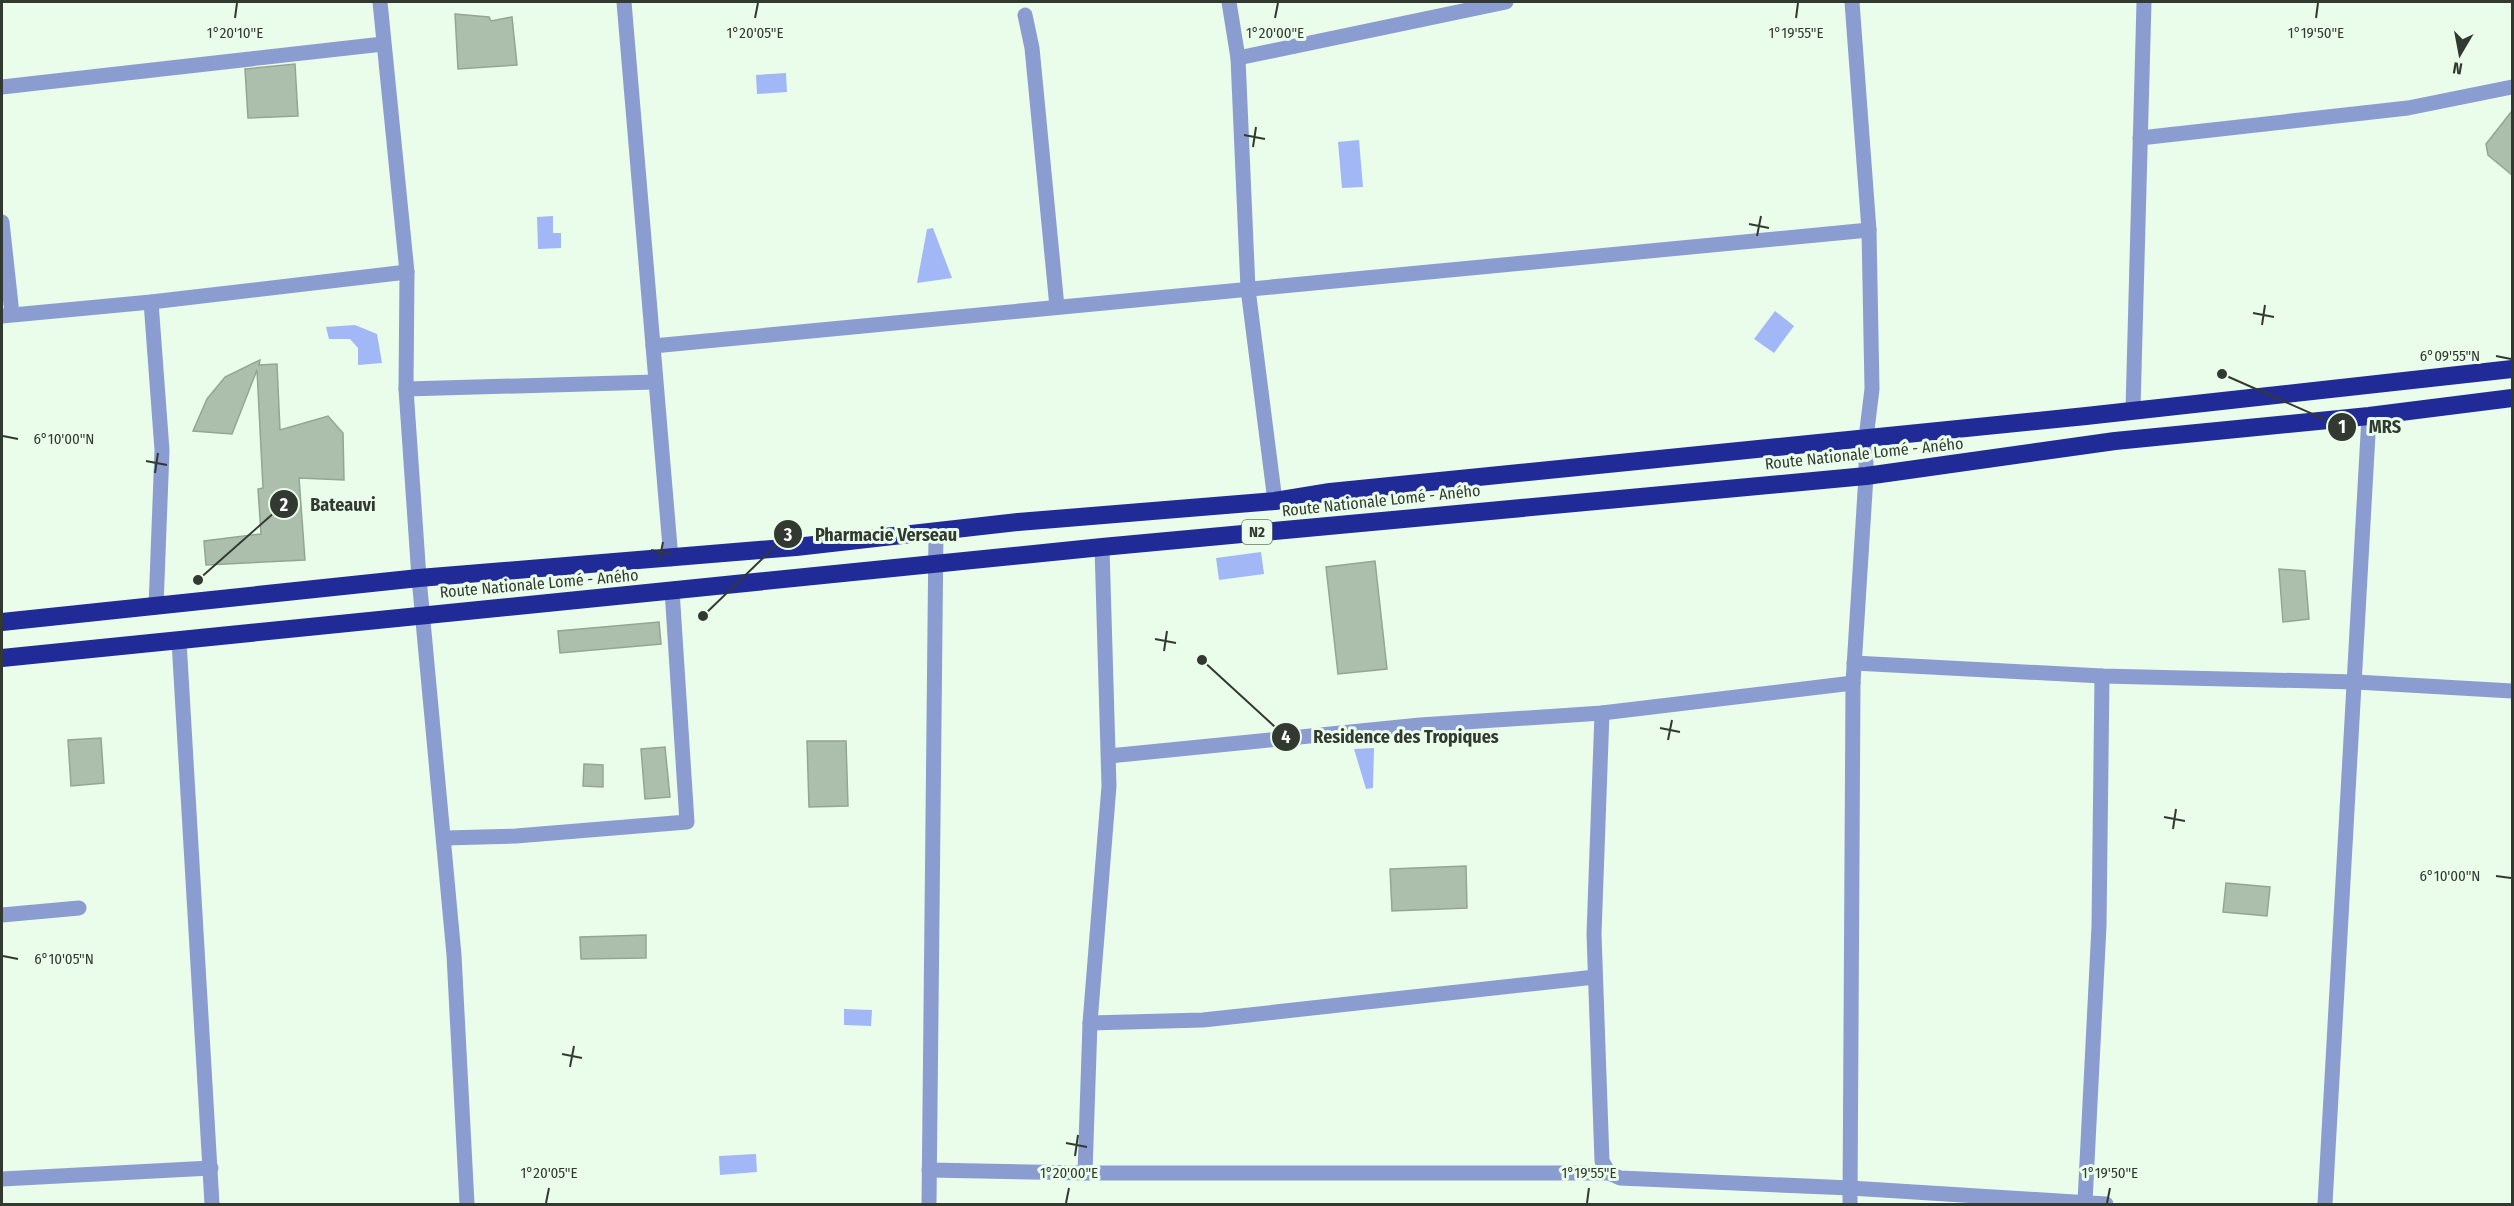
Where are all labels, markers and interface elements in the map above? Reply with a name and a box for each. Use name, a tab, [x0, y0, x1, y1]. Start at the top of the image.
text: 1°20'10"E	[207, 24, 263, 42]
text: 1°20'05"E	[726, 24, 784, 42]
text: 1°20'00"E	[1246, 24, 1304, 42]
text: 1°19'55"E	[1768, 24, 1824, 42]
text: 1°19'50"E	[2288, 24, 2344, 42]
north arrow	[2430, 24, 2490, 84]
text: N	[2451, 58, 2464, 78]
text: 6°09'55"N	[2420, 347, 2480, 365]
callout: MRS	[2327, 409, 2414, 445]
text: 1	[2338, 416, 2346, 438]
text: MRS	[2369, 416, 2401, 438]
text: 6°10'00"N	[34, 430, 94, 448]
street label: Route Nationale Lomé - Aného	[1764, 434, 1964, 473]
street label: Route Nationale Lomé - Aného	[1281, 481, 1481, 520]
callout: Bateauvi	[269, 486, 388, 522]
text: 2	[279, 494, 288, 516]
text: Bateauvi	[310, 494, 376, 516]
callout: Pharmacie Verseau	[773, 516, 969, 552]
road number: N2	[1242, 520, 1272, 544]
text: 3	[783, 524, 793, 546]
text: Pharmacie Verseau	[815, 524, 957, 546]
street label: Route Nationale Lomé - Aného	[439, 565, 639, 602]
callout: Residence des Tropiques	[1271, 719, 1511, 755]
text: 4	[1281, 726, 1291, 748]
text: Residence des Tropiques	[1313, 726, 1499, 748]
text: 6°10'00"N	[2420, 867, 2480, 885]
text: 6°10'05"N	[34, 950, 94, 968]
text: 1°20'05"E	[520, 1164, 578, 1182]
text: 1°20'00"E	[1040, 1164, 1098, 1182]
text: 1°19'55"E	[1561, 1164, 1617, 1182]
text: 1°19'50"E	[2082, 1164, 2138, 1182]

